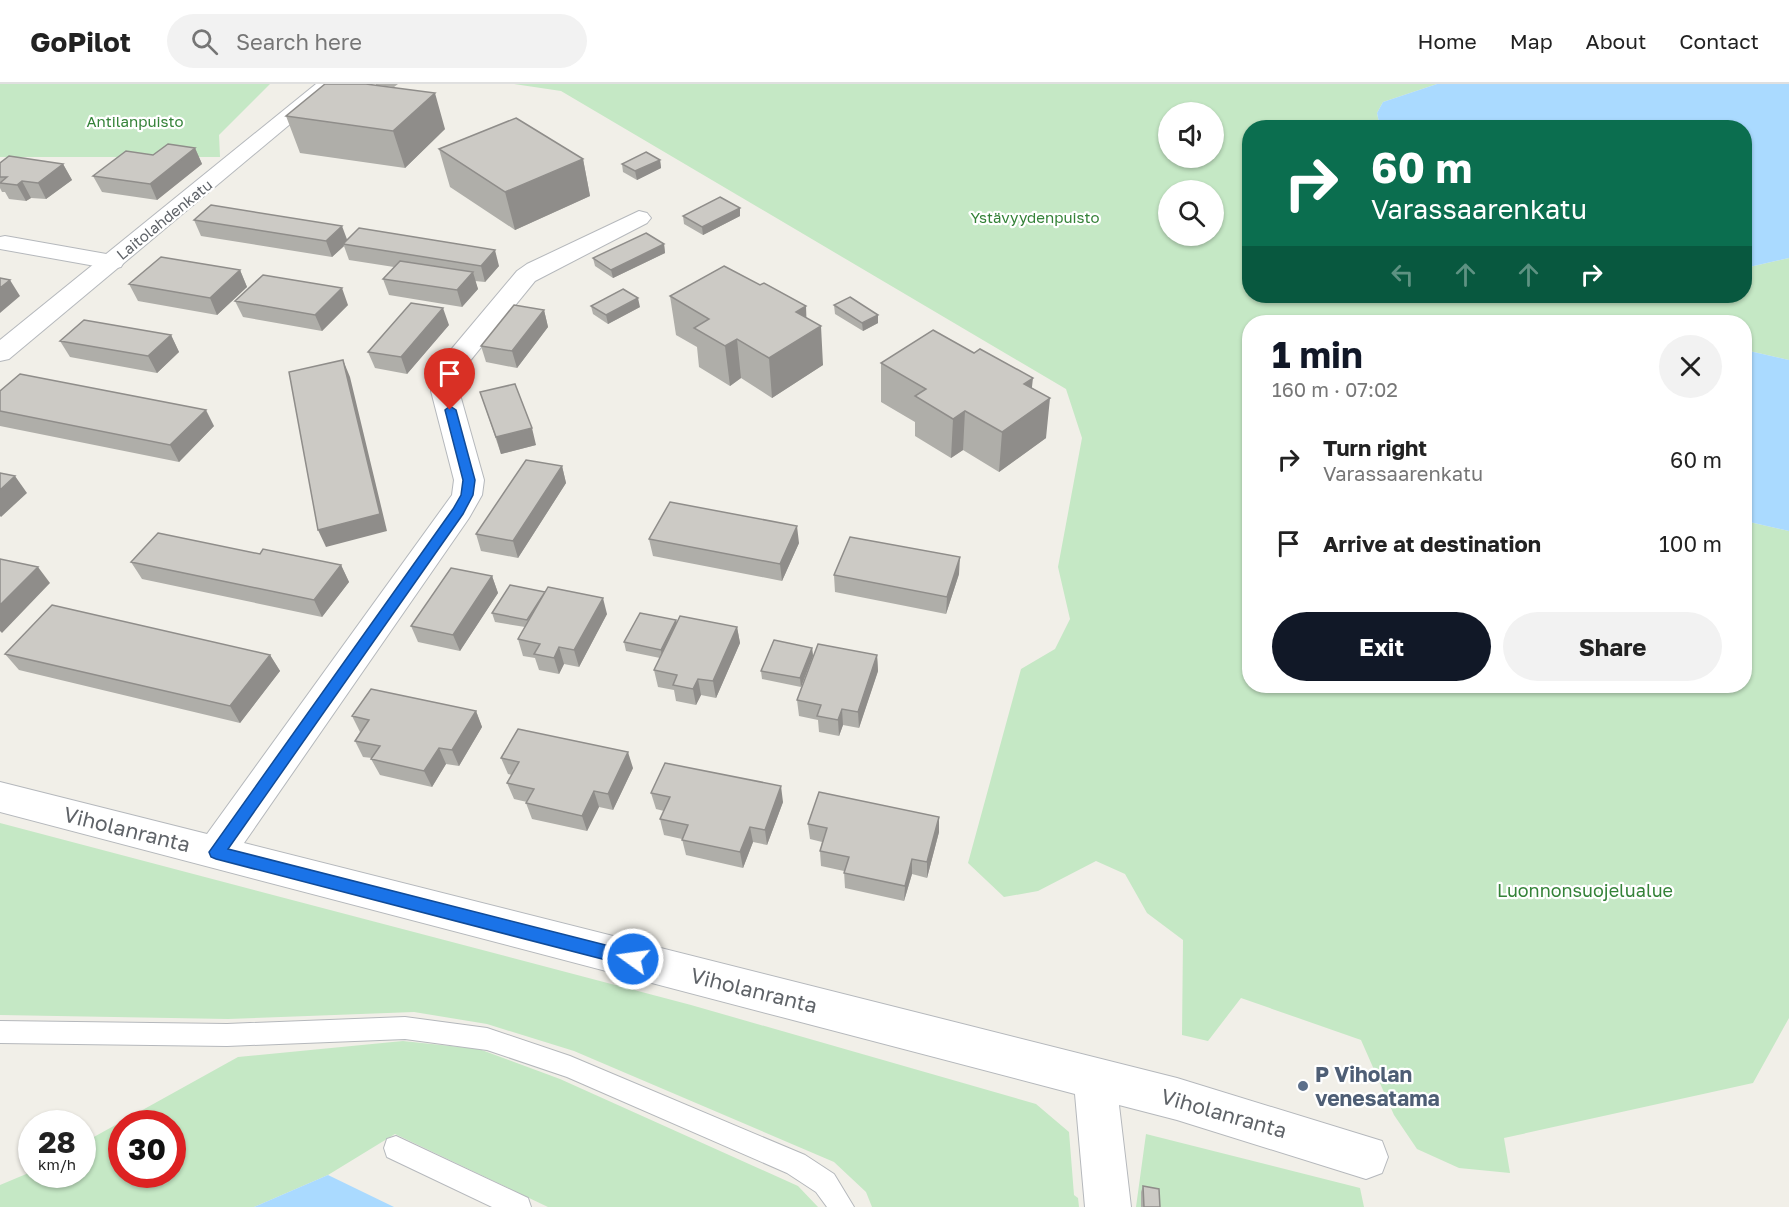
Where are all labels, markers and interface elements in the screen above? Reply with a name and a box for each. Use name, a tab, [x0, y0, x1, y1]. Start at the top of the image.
search box	[167, 14, 587, 68]
text: GoPilot	[30, 25, 131, 58]
icon: search	[188, 25, 221, 58]
text: Search here	[236, 28, 362, 55]
text: Home	[1417, 28, 1477, 54]
text: Map	[1510, 28, 1553, 54]
text: About	[1586, 28, 1646, 54]
text: Contact	[1679, 28, 1759, 54]
map controls	[1158, 102, 1224, 246]
button: sound	[1158, 102, 1224, 168]
park label: Antilanpuisto	[87, 112, 183, 130]
text: 60 m	[1371, 142, 1472, 192]
icon: right	[1272, 144, 1350, 222]
street label: Laitolahdenkatu	[113, 175, 215, 263]
button: search	[1158, 180, 1224, 246]
text: Varassaarenkatu	[1371, 193, 1587, 225]
park label: Ystävyydenpuisto	[971, 208, 1099, 226]
icon: left	[1386, 258, 1419, 291]
icon: ahead	[1449, 258, 1482, 291]
icon: ahead	[1512, 258, 1545, 291]
icon: right	[1575, 258, 1608, 291]
text: 1 min	[1272, 333, 1363, 376]
button: close	[1659, 335, 1722, 398]
pin	[424, 348, 475, 410]
icon: arrive	[433, 357, 466, 390]
text: 160 m · 07:02	[1272, 377, 1398, 401]
text: Turn right	[1323, 434, 1427, 461]
icon: right	[1272, 443, 1305, 476]
text: 60 m	[1670, 446, 1722, 473]
text: Varassaarenkatu	[1323, 461, 1483, 485]
icon: arrive	[1272, 527, 1305, 560]
text: Arrive at destination	[1323, 530, 1541, 557]
text: 100 m	[1659, 530, 1722, 557]
button: Exit	[1272, 612, 1491, 681]
button: Share	[1503, 612, 1722, 681]
street label: Viholanranta	[61, 801, 193, 857]
park label: Luonnonsuojelualue	[1497, 879, 1673, 901]
position arrow	[601, 927, 665, 991]
street label: Viholanranta	[688, 962, 820, 1018]
place label: P Viholan venesatama	[1315, 1061, 1440, 1111]
marker: P Viholan venesatama	[1296, 1079, 1310, 1093]
street label: Viholanranta	[1158, 1083, 1290, 1143]
speed limit sign: 30	[108, 1110, 186, 1188]
text: 28	[38, 1124, 76, 1160]
text: km/h	[38, 1155, 76, 1173]

